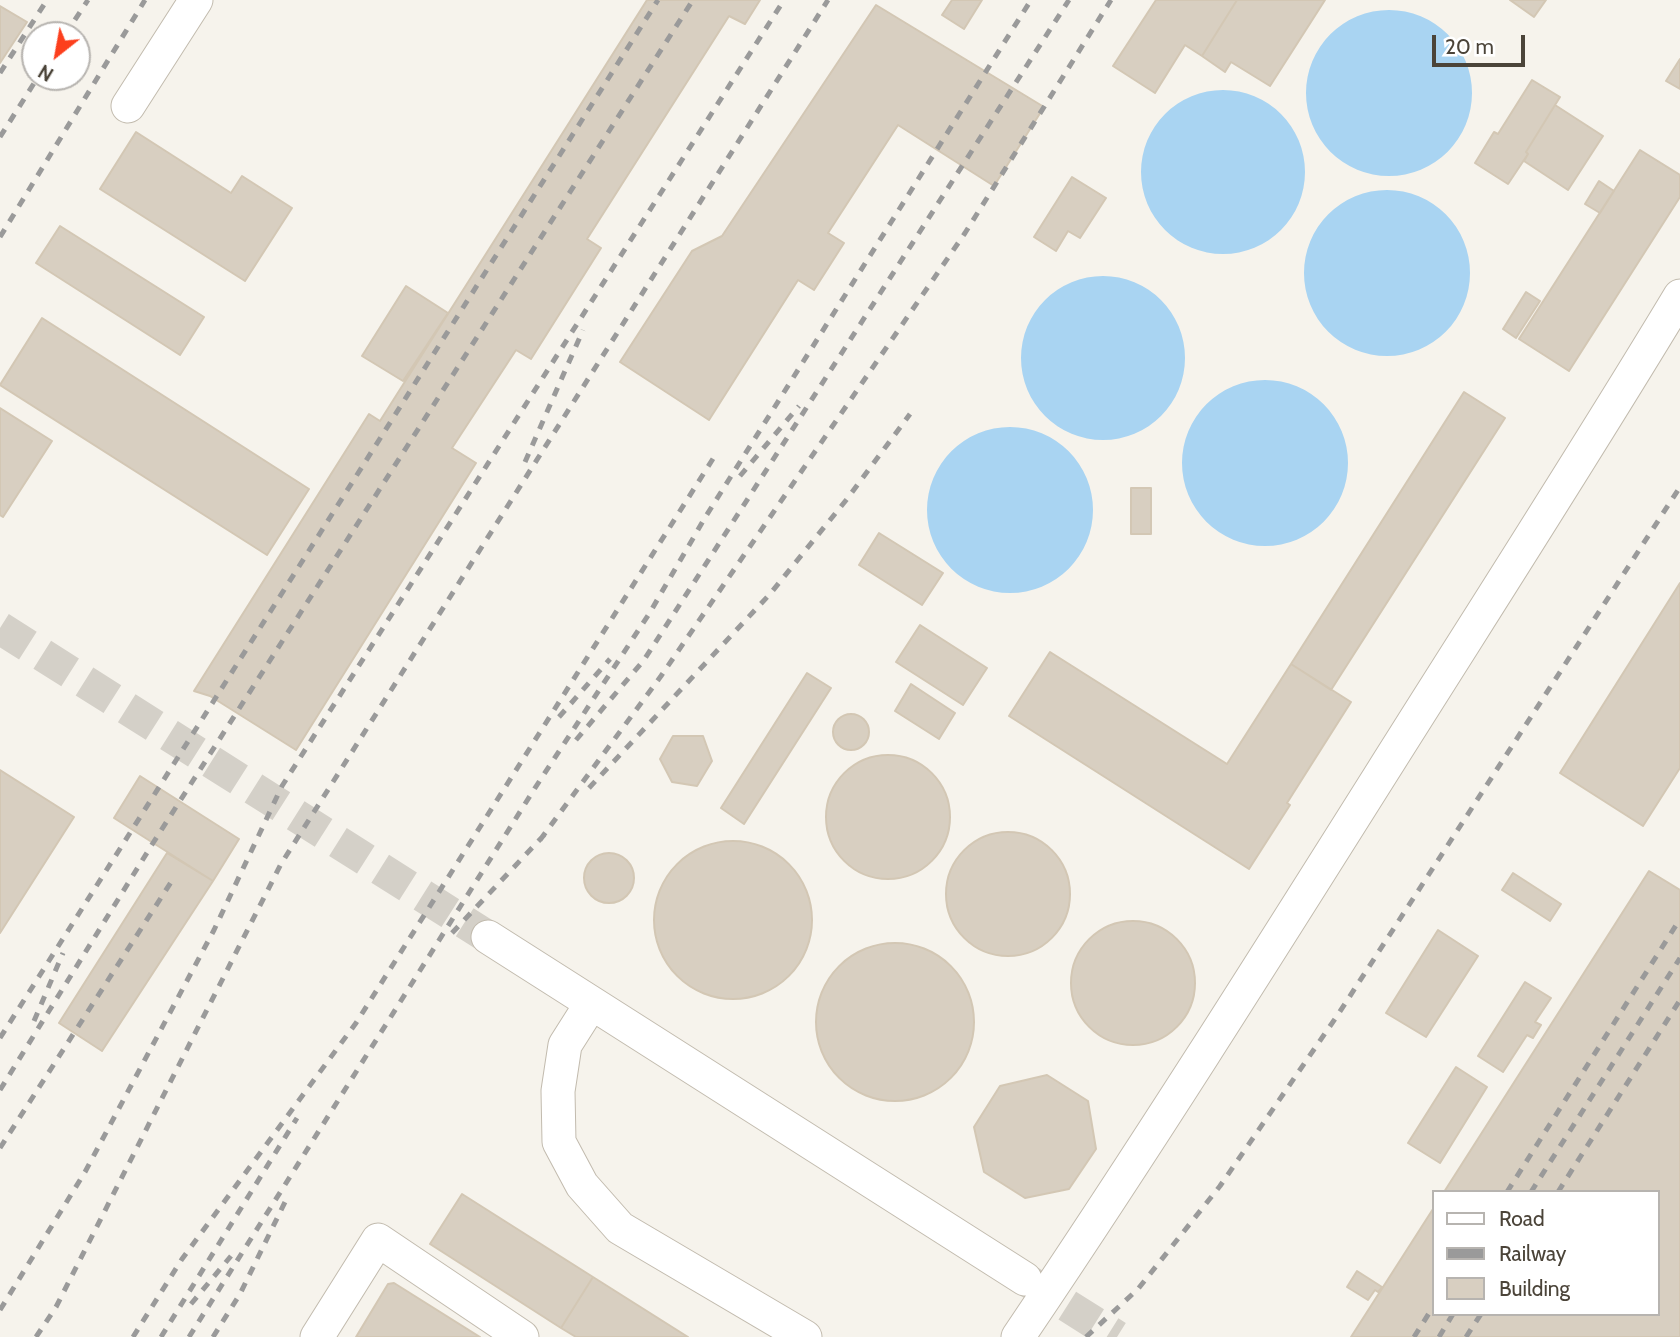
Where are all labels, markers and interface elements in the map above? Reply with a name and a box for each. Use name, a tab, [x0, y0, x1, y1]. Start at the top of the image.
north arrow	[21, 21, 91, 91]
scale bar	[1435, 21, 1528, 65]
text: 20 m	[1445, 34, 1494, 59]
text: N	[34, 59, 58, 86]
legend	[1432, 1190, 1659, 1316]
text: Road	[1499, 1206, 1545, 1231]
text: Railway	[1499, 1241, 1566, 1266]
text: Building	[1499, 1276, 1570, 1301]

